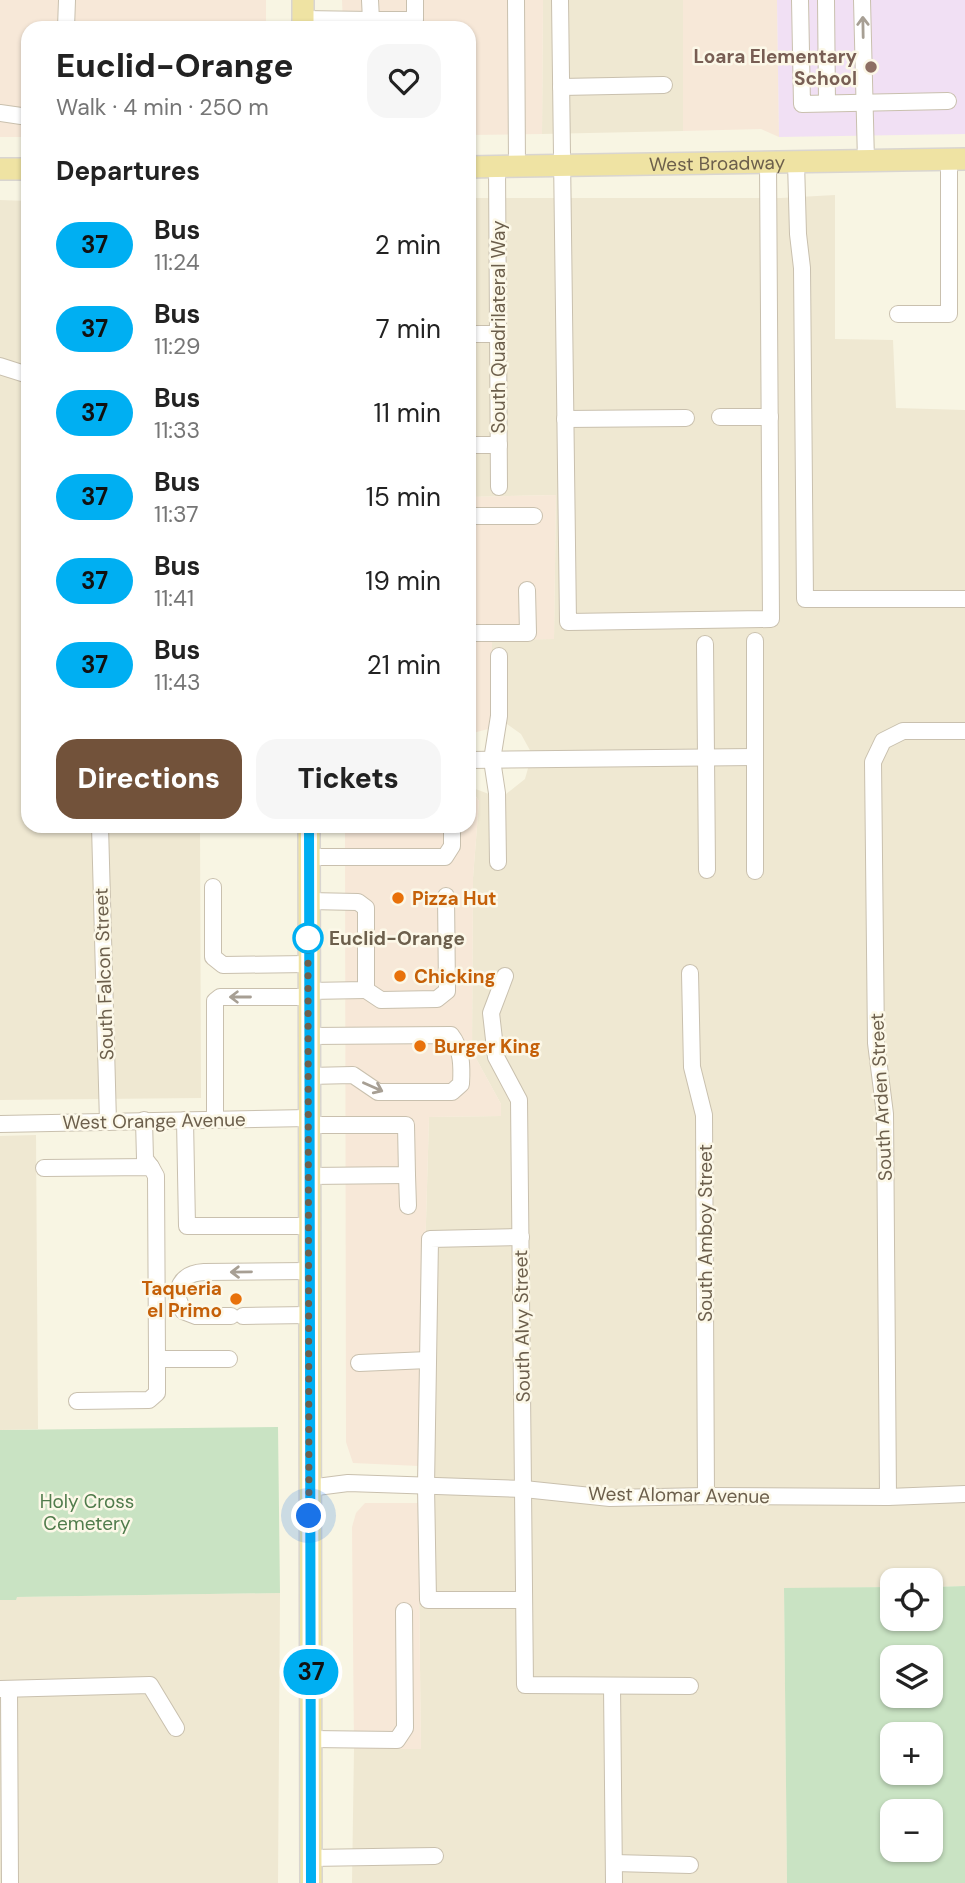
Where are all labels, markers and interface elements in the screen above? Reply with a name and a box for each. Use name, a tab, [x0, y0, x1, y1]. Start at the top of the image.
one-way arrow	[856, 16, 869, 39]
text: Euclid-Orange	[56, 44, 293, 87]
button: heart	[367, 44, 441, 118]
place label: Loara Elementary School	[693, 44, 858, 91]
marker: Loara Elementary School	[863, 59, 879, 75]
text: Walk · 4 min · 250 m	[56, 92, 269, 122]
street label: West Broadway	[649, 149, 786, 177]
text: Departures	[56, 154, 200, 188]
text: Bus	[154, 213, 200, 247]
street label: South Quadrilateral Way	[486, 220, 511, 434]
text: 2 min	[375, 228, 441, 262]
text: 37	[81, 229, 108, 260]
text: 11:24	[154, 247, 200, 277]
text: Bus	[154, 297, 200, 331]
text: 7 min	[376, 312, 441, 346]
text: 37	[81, 313, 108, 344]
text: 11:29	[154, 331, 200, 361]
text: Bus	[154, 381, 200, 415]
text: 11 min	[374, 396, 441, 430]
text: 37	[81, 397, 108, 428]
text: 11:33	[154, 415, 200, 445]
text: Bus	[154, 465, 200, 499]
text: 15 min	[366, 480, 441, 514]
text: 37	[81, 481, 108, 512]
text: 11:37	[154, 499, 198, 529]
text: Bus	[154, 549, 200, 583]
text: 19 min	[365, 564, 441, 598]
text: 37	[81, 565, 108, 596]
text: 11:41	[154, 583, 194, 613]
text: Bus	[154, 633, 200, 667]
text: 21 min	[367, 648, 441, 682]
text: 37	[81, 649, 108, 680]
text: 11:43	[154, 667, 201, 697]
button: Directions	[56, 739, 242, 819]
button: Tickets	[256, 739, 441, 819]
place label: Pizza Hut	[412, 886, 497, 911]
street label: South Falcon Street	[88, 887, 120, 1061]
marker: Pizza Hut	[390, 890, 406, 906]
marker: Euclid-Orange	[293, 923, 323, 953]
place label: Euclid-Orange	[329, 926, 465, 951]
place label: Chicking	[414, 964, 496, 989]
marker: Chicking	[392, 968, 408, 984]
one-way arrow	[229, 990, 252, 1004]
street label: South Arden Street	[864, 1012, 898, 1182]
place label: Burger King	[434, 1034, 541, 1059]
marker: Burger King	[412, 1038, 428, 1054]
one-way arrow	[362, 1081, 383, 1094]
street label: West Orange Avenue	[62, 1107, 246, 1135]
street label: South Amboy Street	[693, 1144, 718, 1322]
street label: South Alvy Street	[508, 1249, 536, 1403]
one-way arrow	[230, 1265, 253, 1278]
place label: Taqueria el Primo	[141, 1276, 222, 1323]
marker: Taqueria el Primo	[228, 1291, 244, 1307]
street label: West Alomar Avenue	[588, 1481, 770, 1509]
park label: Holy Cross Cemetery	[40, 1489, 134, 1536]
your location	[291, 1498, 326, 1533]
map controls	[880, 1568, 943, 1862]
button: locate	[880, 1568, 943, 1631]
button: layers	[880, 1645, 943, 1708]
line badge: 37	[280, 1649, 342, 1695]
text: 37	[297, 1656, 325, 1687]
button: +	[880, 1722, 943, 1785]
button: −	[880, 1799, 943, 1862]

